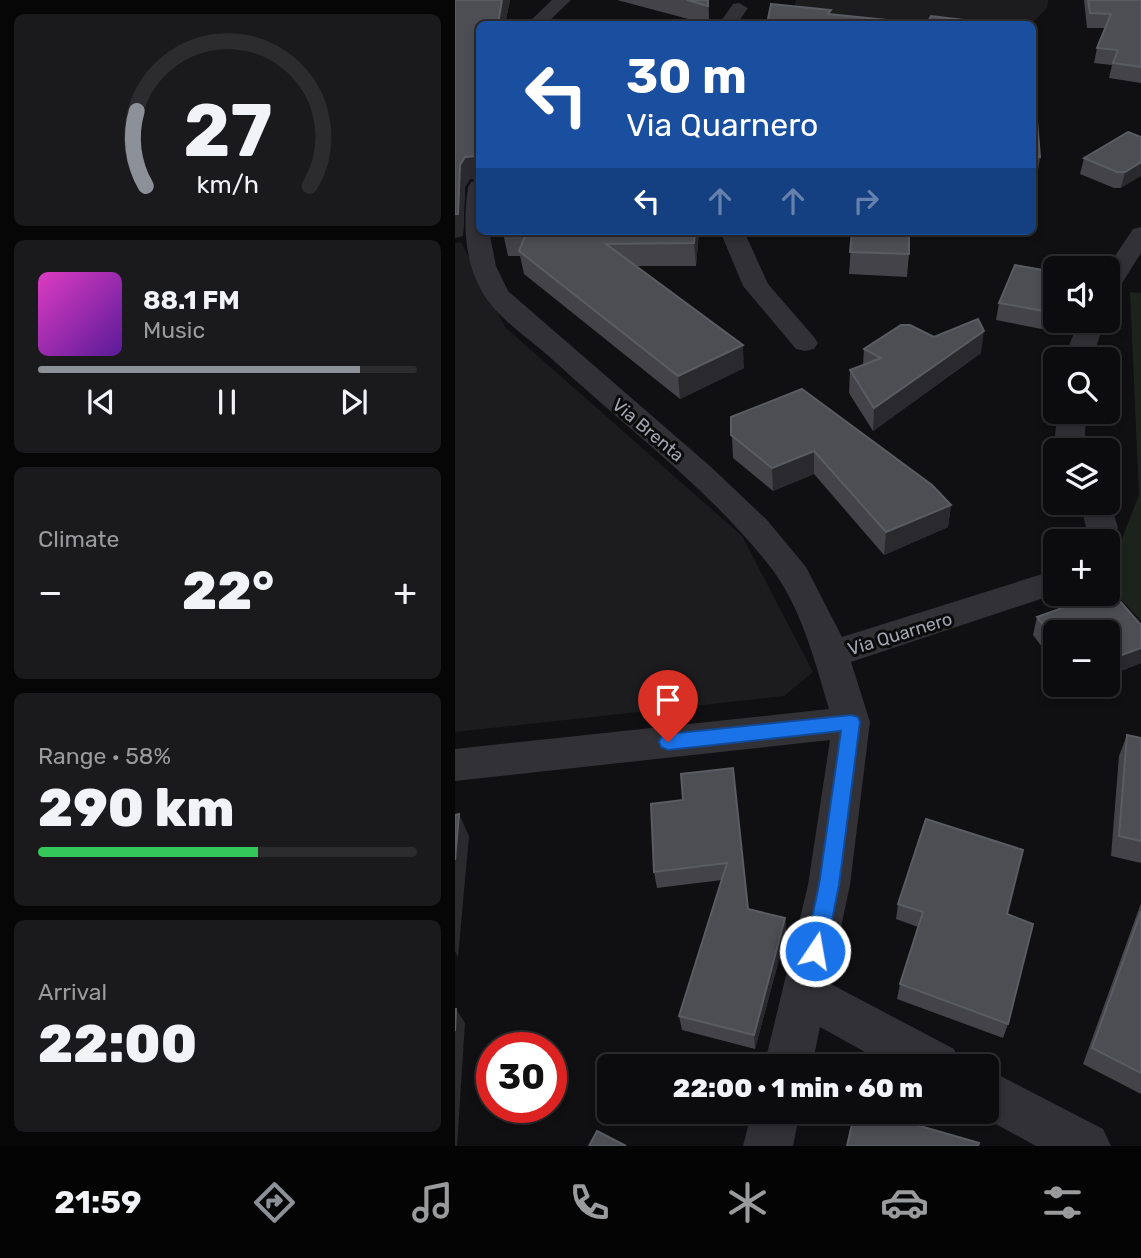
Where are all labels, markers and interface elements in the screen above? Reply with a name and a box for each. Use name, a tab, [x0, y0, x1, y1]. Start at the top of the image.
text: 30 m	[626, 47, 747, 105]
icon: left	[511, 49, 602, 140]
text: 27	[183, 89, 272, 175]
text: Via Quarnero	[626, 106, 818, 144]
text: km/h	[196, 170, 259, 199]
icon: left	[628, 182, 666, 220]
icon: ahead	[701, 182, 739, 220]
icon: ahead	[774, 182, 812, 220]
icon: right	[847, 182, 885, 220]
map controls	[1043, 256, 1120, 697]
button: sound	[1043, 256, 1120, 333]
text: 88.1 FM	[143, 285, 240, 316]
text: Music	[143, 316, 205, 344]
button: search	[1043, 347, 1120, 424]
icon: previous	[82, 383, 120, 421]
icon: pause	[208, 383, 246, 421]
icon: next	[335, 383, 373, 421]
street label: Via Brenta	[608, 394, 688, 466]
button: layers	[1043, 438, 1120, 515]
text: Climate	[38, 525, 119, 553]
button: +	[1043, 529, 1120, 606]
text: 22°	[182, 560, 274, 622]
text: −	[38, 569, 63, 615]
text: +	[393, 569, 417, 615]
street label: Via Quarnero	[845, 608, 955, 660]
button: −	[1043, 620, 1120, 697]
pin	[638, 670, 698, 742]
icon: arrive	[649, 681, 687, 719]
text: Range · 58%	[38, 742, 171, 770]
text: 290 km	[38, 777, 235, 839]
position arrow	[778, 914, 852, 988]
text: Arrival	[38, 978, 107, 1006]
text: 22:00	[38, 1013, 197, 1075]
speed limit sign: 30	[476, 1032, 567, 1123]
text: 22:00 · 1 min · 60 m	[673, 1073, 923, 1104]
icon: directions	[250, 1178, 299, 1227]
icon: music	[408, 1178, 457, 1227]
icon: phone	[565, 1178, 614, 1227]
icon: climate	[723, 1178, 772, 1227]
icon: car	[880, 1178, 929, 1227]
icon: filters	[1038, 1178, 1087, 1227]
text: 21:59	[54, 1183, 142, 1221]

